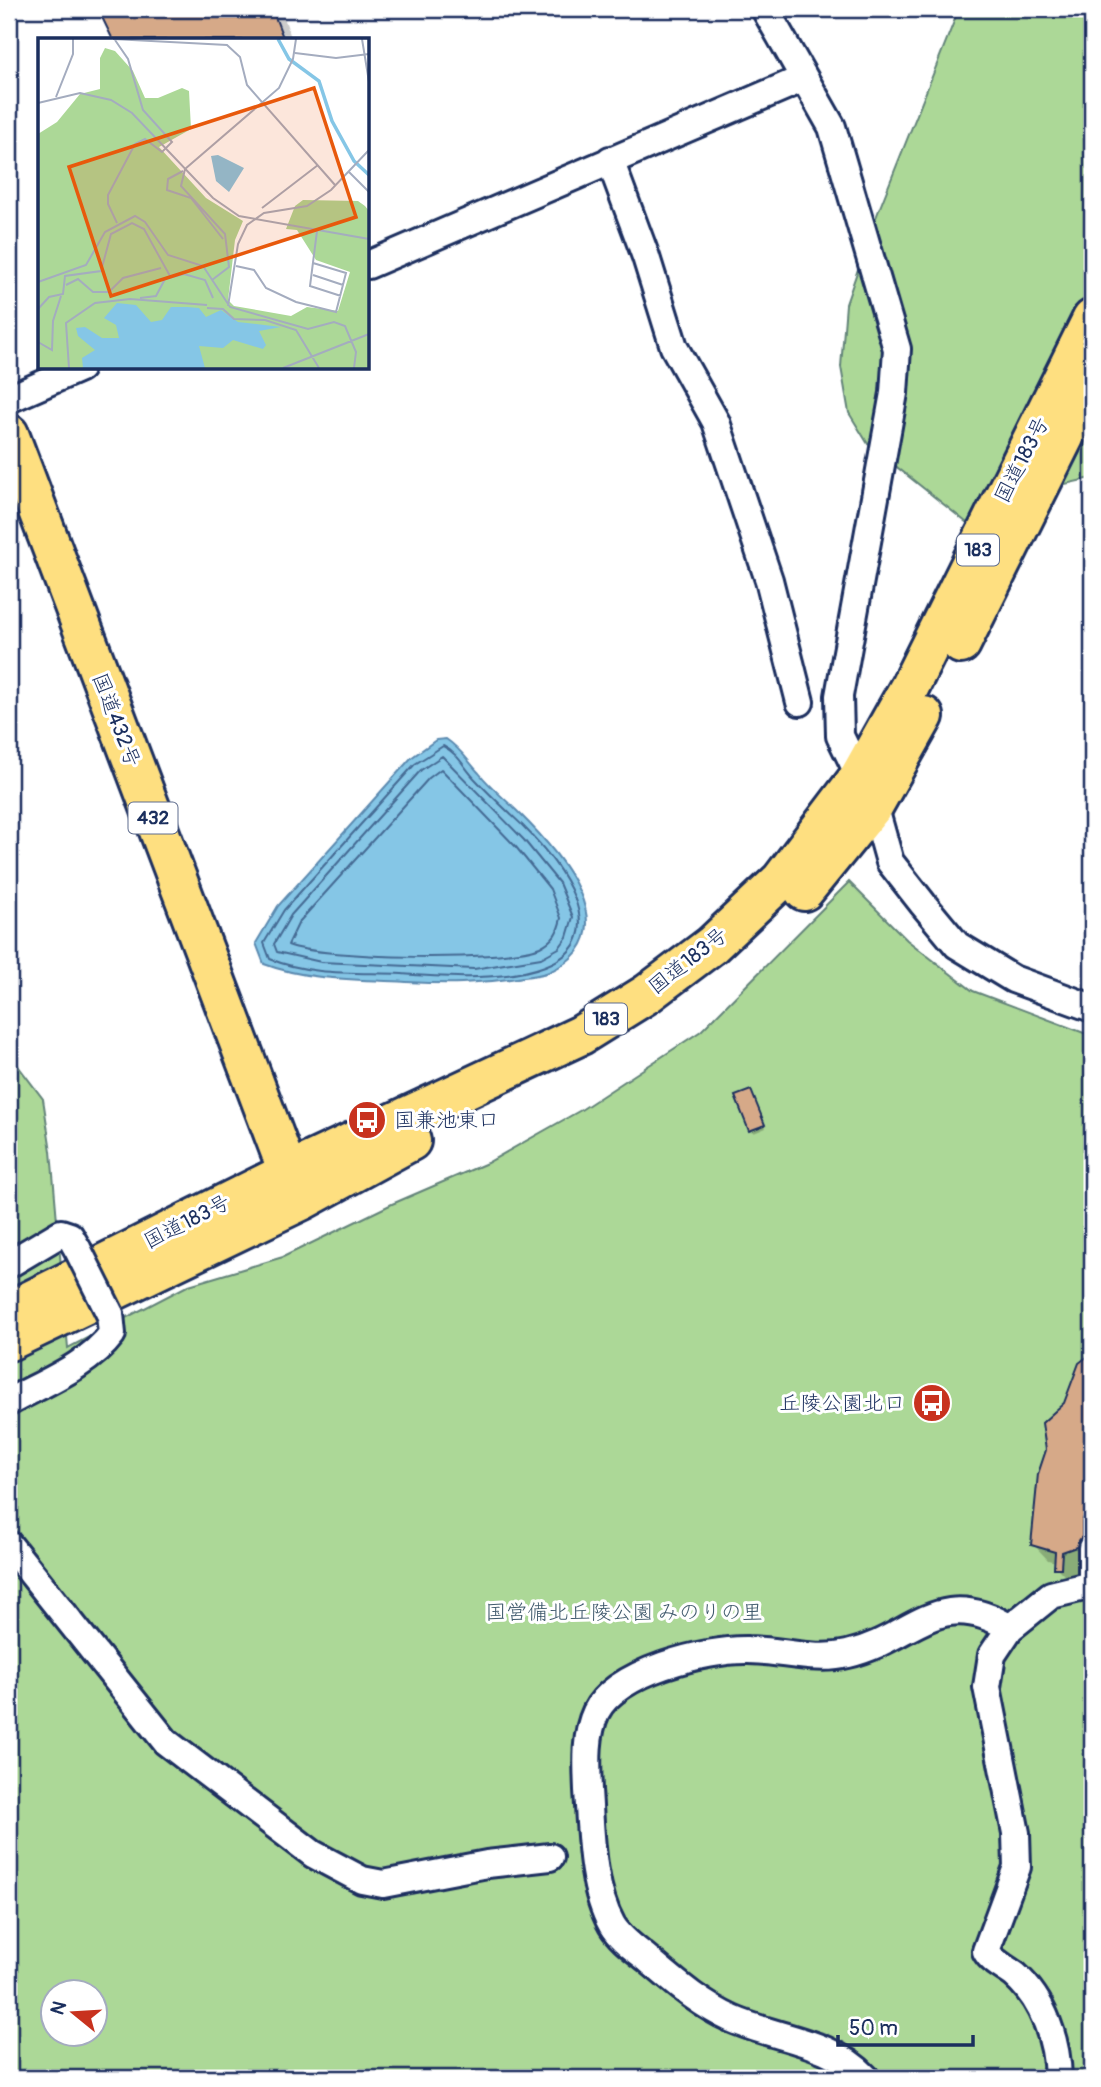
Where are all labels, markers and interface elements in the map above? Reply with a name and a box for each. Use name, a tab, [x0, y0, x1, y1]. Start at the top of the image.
inset map	[38, 38, 369, 369]
street label: 国道183号	[989, 412, 1055, 508]
road number: 183	[957, 534, 999, 566]
street label: 国道432号	[86, 669, 146, 771]
road number: 432	[128, 803, 178, 834]
street label: 国道183号	[643, 922, 733, 1000]
road number: 183	[585, 1004, 627, 1035]
bus stop icon: 国兼池東口	[346, 1099, 388, 1141]
place label: 国兼池東口	[394, 1107, 499, 1134]
street label: 国道183号	[139, 1189, 235, 1255]
bus stop icon: 丘陵公園北口	[911, 1382, 953, 1424]
place label: 丘陵公園北口	[779, 1390, 905, 1417]
park label: 国営備北丘陵公園 みのりの里	[485, 1599, 763, 1626]
north arrow	[38, 1979, 108, 2048]
text: N	[45, 1998, 72, 2018]
scale bar	[838, 2003, 973, 2047]
text: 50 m	[849, 2015, 898, 2042]

